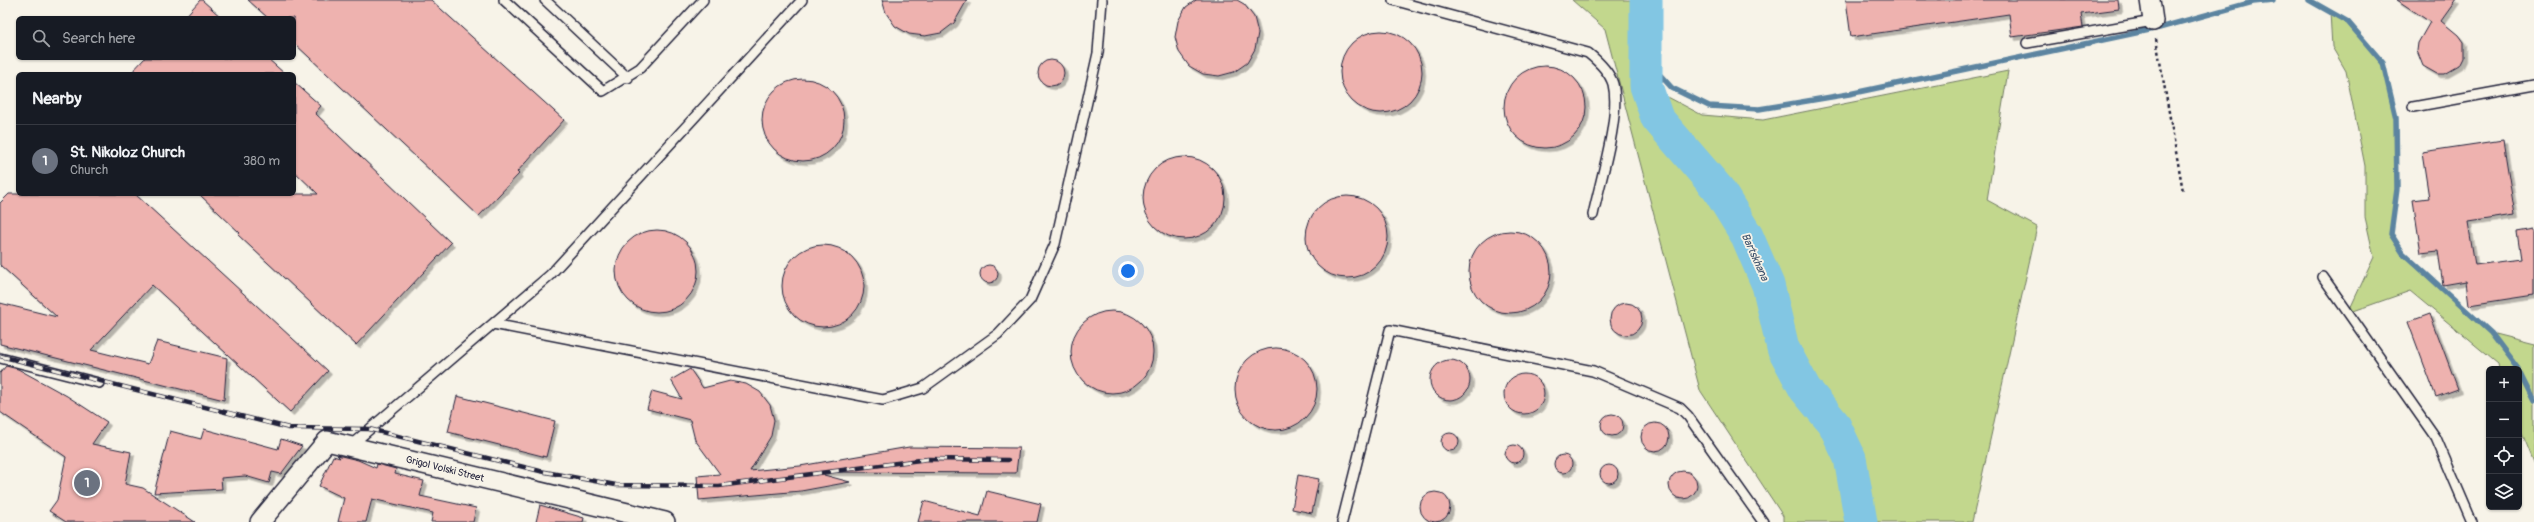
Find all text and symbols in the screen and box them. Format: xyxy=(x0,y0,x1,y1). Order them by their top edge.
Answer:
search box xyxy=(16,16,296,60)
icon: search xyxy=(30,27,52,49)
text: Search here xyxy=(62,29,135,48)
text: Nearby xyxy=(32,88,81,109)
text: St. Nikoloz Church xyxy=(70,143,185,162)
text: 1 xyxy=(42,153,48,169)
text: 380 m xyxy=(243,153,280,169)
text: Church xyxy=(70,162,108,178)
water label: Bartskhana xyxy=(1739,231,1772,284)
your location xyxy=(1118,261,1138,281)
map controls xyxy=(2486,366,2522,510)
button: + xyxy=(2486,366,2522,402)
button: − xyxy=(2486,402,2522,438)
button: locate xyxy=(2486,438,2522,474)
street label: Grigol Volski Street xyxy=(405,453,486,485)
pin: 1 xyxy=(74,468,100,498)
button: layers xyxy=(2486,474,2522,510)

